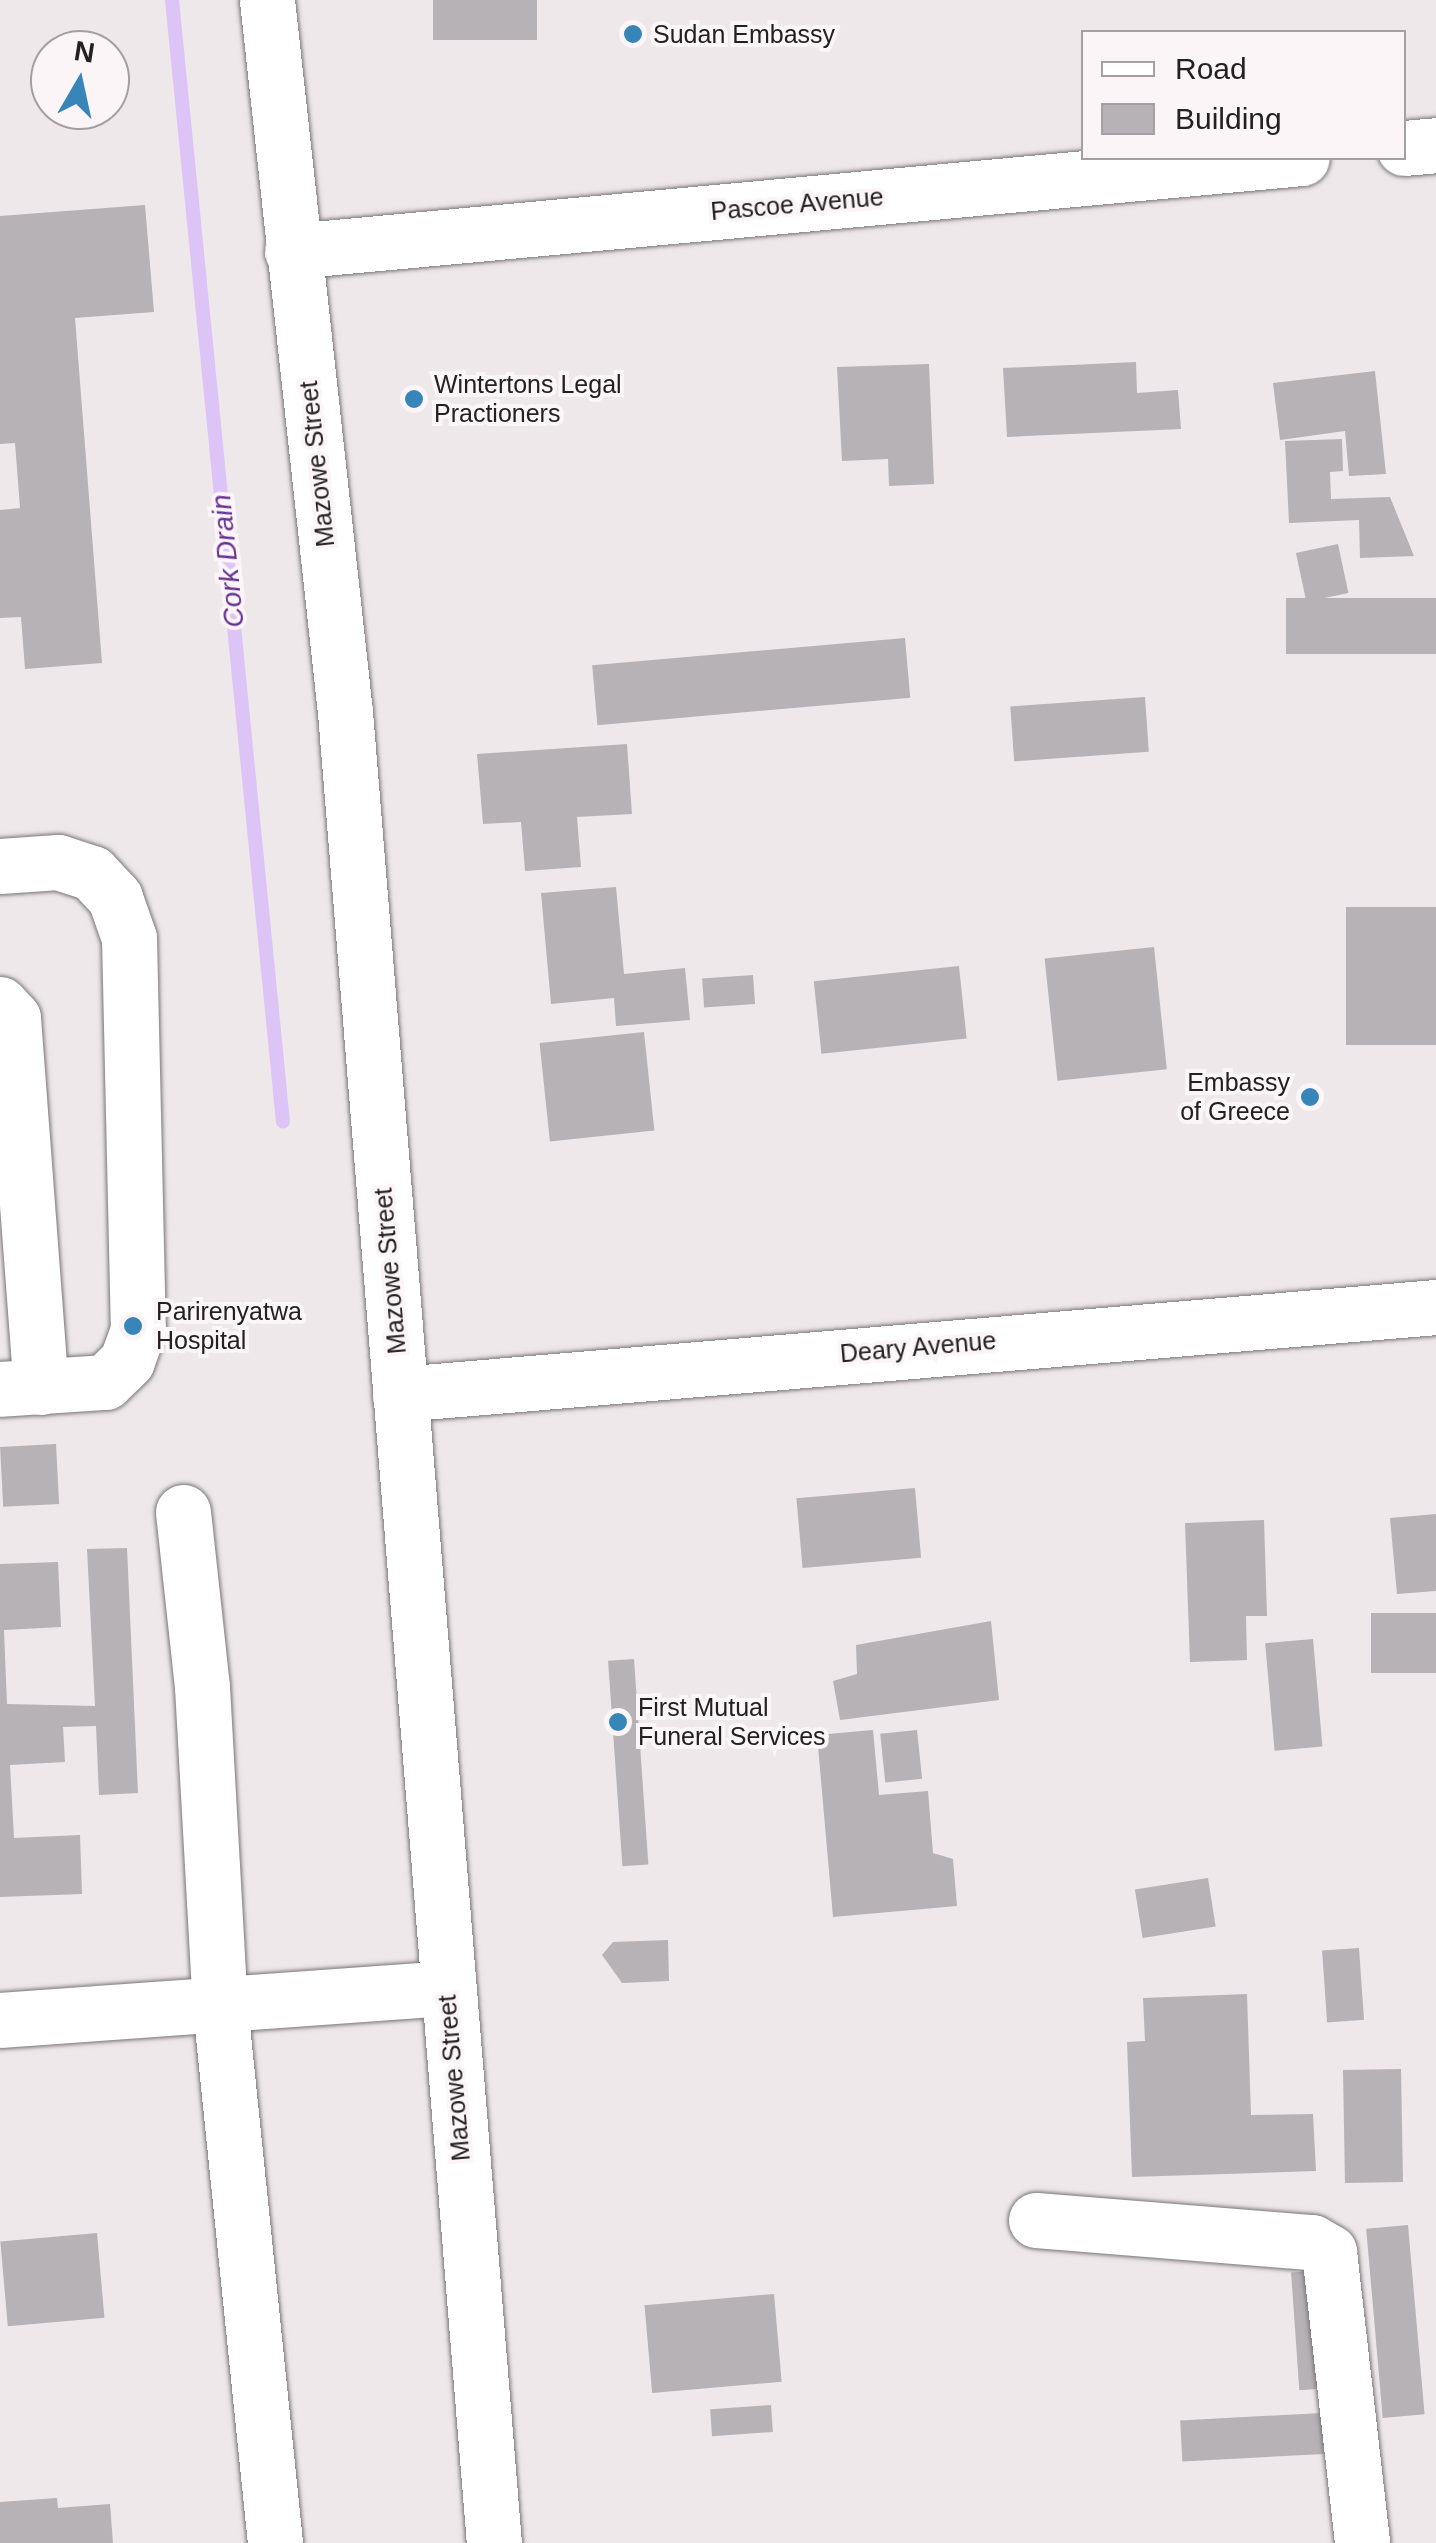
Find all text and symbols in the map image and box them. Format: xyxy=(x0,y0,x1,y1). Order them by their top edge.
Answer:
place label: Sudan Embassy xyxy=(653,19,835,49)
marker: Sudan Embassy xyxy=(622,23,644,45)
north arrow xyxy=(30,30,130,130)
legend xyxy=(1081,30,1406,160)
text: N xyxy=(72,35,97,69)
text: Road xyxy=(1175,52,1247,85)
text: Building xyxy=(1175,102,1282,135)
street label: Pascoe Avenue xyxy=(709,181,885,227)
place label: Wintertons Legal Practioners xyxy=(434,370,622,429)
street label: Mazowe Street xyxy=(293,380,341,548)
marker: Wintertons Legal Practioners xyxy=(403,388,425,410)
water label: Cork Drain xyxy=(204,493,252,629)
place label: Embassy of Greece xyxy=(1180,1068,1290,1127)
marker: Embassy of Greece xyxy=(1299,1086,1321,1108)
street label: Mazowe Street xyxy=(368,1187,412,1355)
place label: Parirenyatwa Hospital xyxy=(156,1297,302,1356)
marker: Parirenyatwa Hospital xyxy=(120,1313,146,1339)
street label: Deary Avenue xyxy=(838,1325,998,1369)
place label: First Mutual Funeral Services xyxy=(638,1693,826,1752)
marker: First Mutual Funeral Services xyxy=(607,1711,629,1733)
street label: Mazowe Street xyxy=(432,1994,476,2162)

